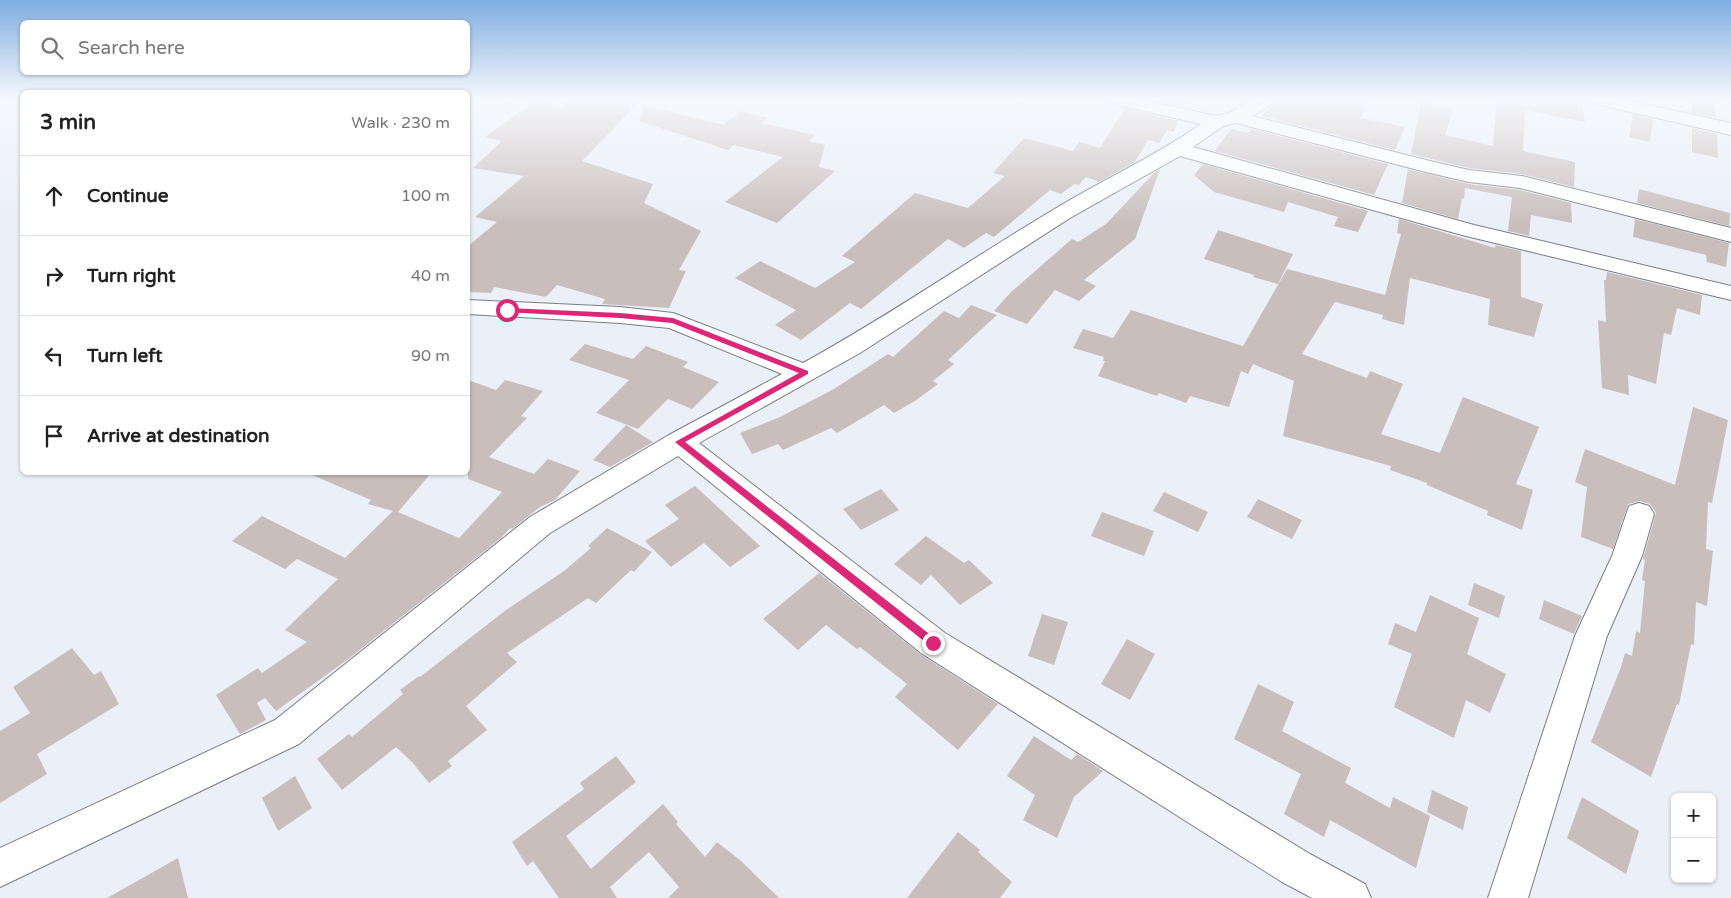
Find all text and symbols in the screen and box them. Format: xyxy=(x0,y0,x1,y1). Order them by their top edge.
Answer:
search box xyxy=(20,20,470,75)
icon: search xyxy=(38,34,66,62)
text: Search here xyxy=(78,37,185,59)
text: 3 min xyxy=(40,110,96,135)
text: Walk · 230 m xyxy=(351,113,450,133)
icon: ahead xyxy=(40,182,68,210)
text: Continue xyxy=(87,185,169,207)
text: 100 m xyxy=(401,186,450,206)
icon: right xyxy=(40,262,68,290)
text: Turn right xyxy=(87,265,175,287)
text: 40 m xyxy=(411,266,450,286)
route start xyxy=(496,299,519,322)
icon: left xyxy=(40,342,68,370)
text: Turn left xyxy=(87,345,163,367)
text: 90 m xyxy=(411,346,450,366)
icon: arrive xyxy=(40,422,68,450)
text: Arrive at destination xyxy=(87,425,270,447)
route end xyxy=(922,632,945,655)
map controls xyxy=(1671,793,1716,883)
button: + xyxy=(1671,793,1716,838)
button: − xyxy=(1671,838,1716,883)

